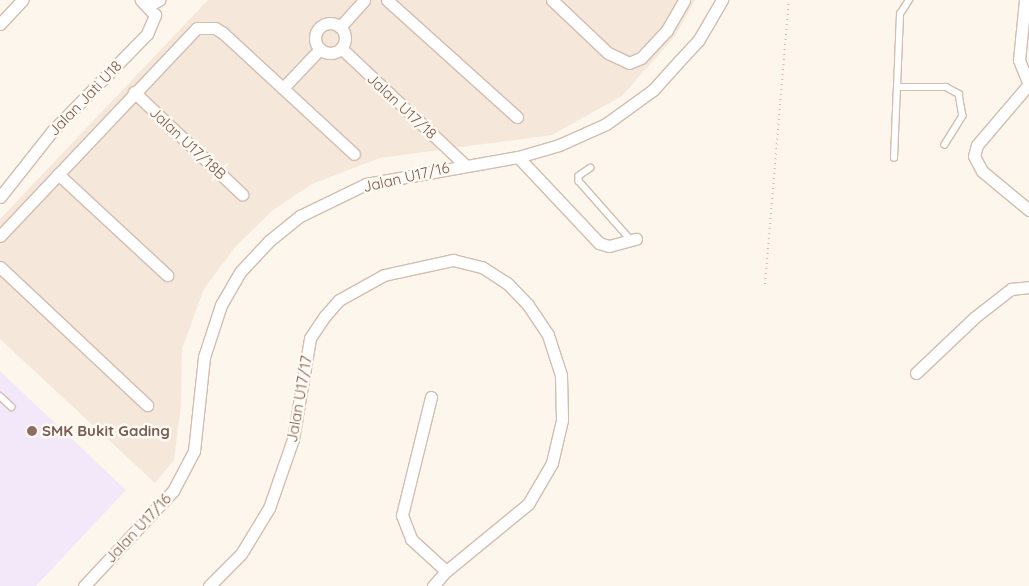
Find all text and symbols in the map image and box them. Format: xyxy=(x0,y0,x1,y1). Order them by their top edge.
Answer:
street label: Jalan Jati U18 xyxy=(45,57,125,139)
street label: Jalan U17/18 xyxy=(364,69,440,143)
street label: Jalan U17/18B xyxy=(146,103,230,183)
street label: Jalan U17/16 xyxy=(361,158,451,196)
street label: Jalan U17/17 xyxy=(282,354,316,444)
place label: SMK Bukit Gading xyxy=(42,422,170,440)
marker: SMK Bukit Gading xyxy=(26,425,38,437)
street label: Jalan U17/16 xyxy=(101,490,175,566)

